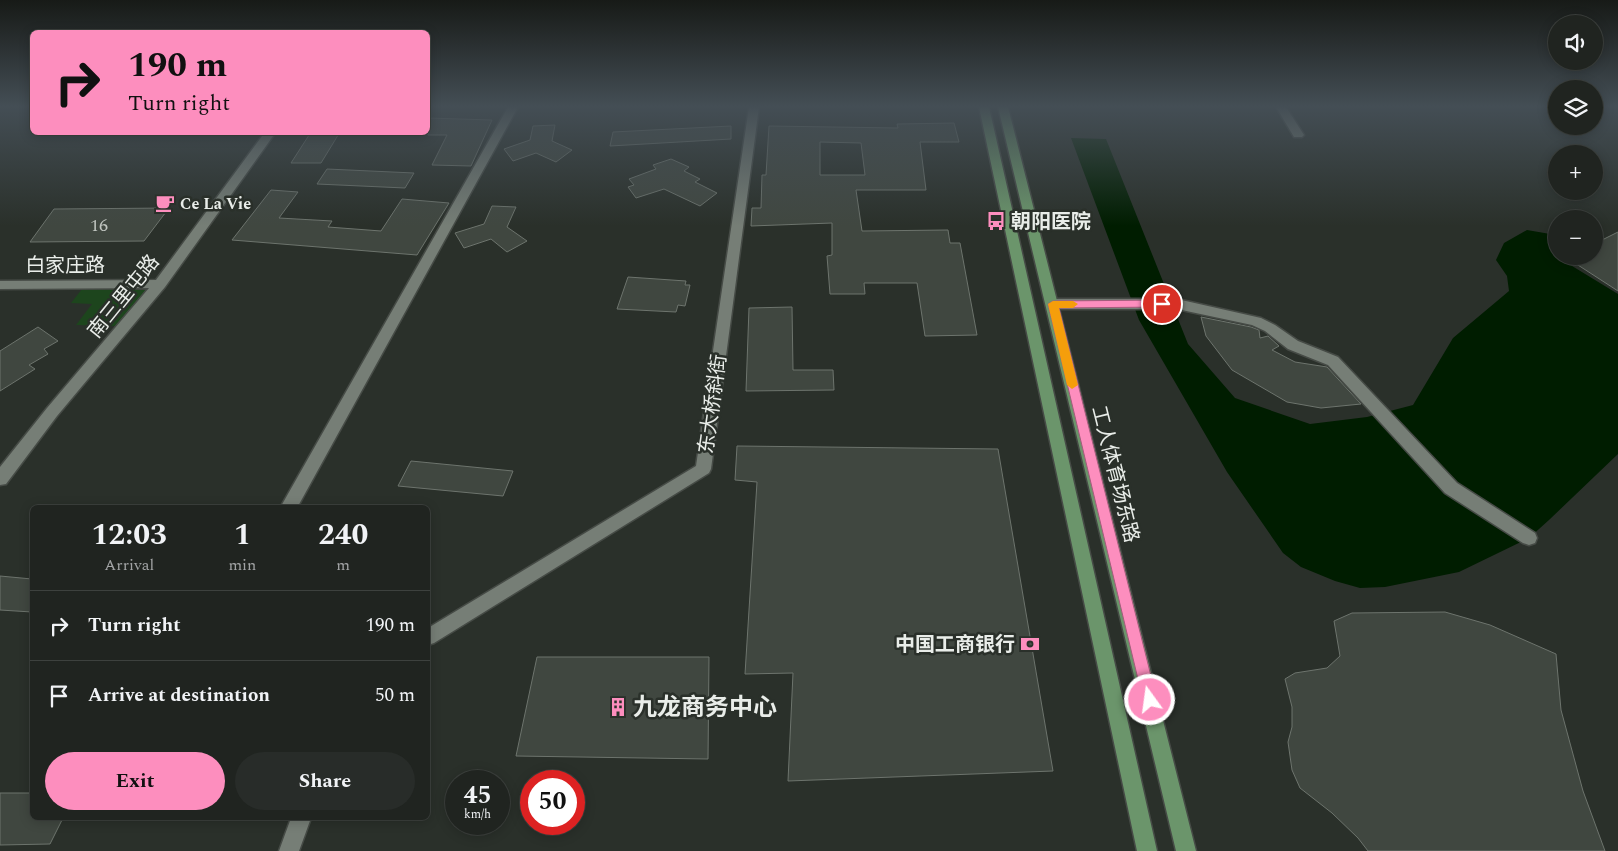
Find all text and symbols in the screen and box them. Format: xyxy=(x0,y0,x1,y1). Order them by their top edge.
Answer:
map controls xyxy=(1548,15,1603,265)
button: sound xyxy=(1548,15,1603,70)
text: 190 m xyxy=(128,39,227,92)
icon: right xyxy=(45,50,110,115)
button: layers xyxy=(1548,80,1603,135)
text: Turn right xyxy=(128,87,230,120)
button: + xyxy=(1548,145,1603,200)
cafe icon: Ce La Vie xyxy=(154,192,176,214)
place label: Ce La Vie xyxy=(180,192,251,216)
place label: 朝阳医院 xyxy=(1011,207,1091,237)
bus stop icon: 朝阳医院 xyxy=(985,210,1007,232)
button: − xyxy=(1548,210,1603,265)
house number: 16 xyxy=(90,212,108,239)
street label: 南三里屯路 xyxy=(81,248,167,345)
street label: 白家庄路 xyxy=(25,251,105,281)
pin xyxy=(1141,283,1183,325)
icon: arrive xyxy=(1148,290,1176,318)
street label: 东大桥斜街 xyxy=(691,353,735,456)
street label: 工人体育场东路 xyxy=(1084,403,1147,546)
text: 12:03 xyxy=(92,512,167,558)
text: 1 xyxy=(234,512,251,558)
text: 240 xyxy=(318,512,368,558)
text: Arrival xyxy=(104,553,154,577)
text: min xyxy=(228,553,256,577)
text: m xyxy=(336,553,350,577)
text: Turn right xyxy=(88,611,181,640)
text: 190 m xyxy=(365,611,415,640)
icon: right xyxy=(45,612,73,640)
place label: 中国工商银行 xyxy=(895,630,1015,660)
bank icon: 中国工商银行 xyxy=(1019,633,1041,655)
position arrow xyxy=(1123,673,1175,725)
text: Arrive at destination xyxy=(88,681,270,710)
text: 50 m xyxy=(375,681,415,710)
icon: arrive xyxy=(45,682,73,710)
place label: 九龙商务中心 xyxy=(633,690,777,726)
building icon: 九龙商务中心 xyxy=(607,696,629,718)
button: Exit xyxy=(45,752,225,810)
button: Share xyxy=(235,752,415,810)
speed limit sign: 50 xyxy=(520,770,585,835)
text: 45 xyxy=(463,777,492,815)
text: km/h xyxy=(464,805,491,824)

